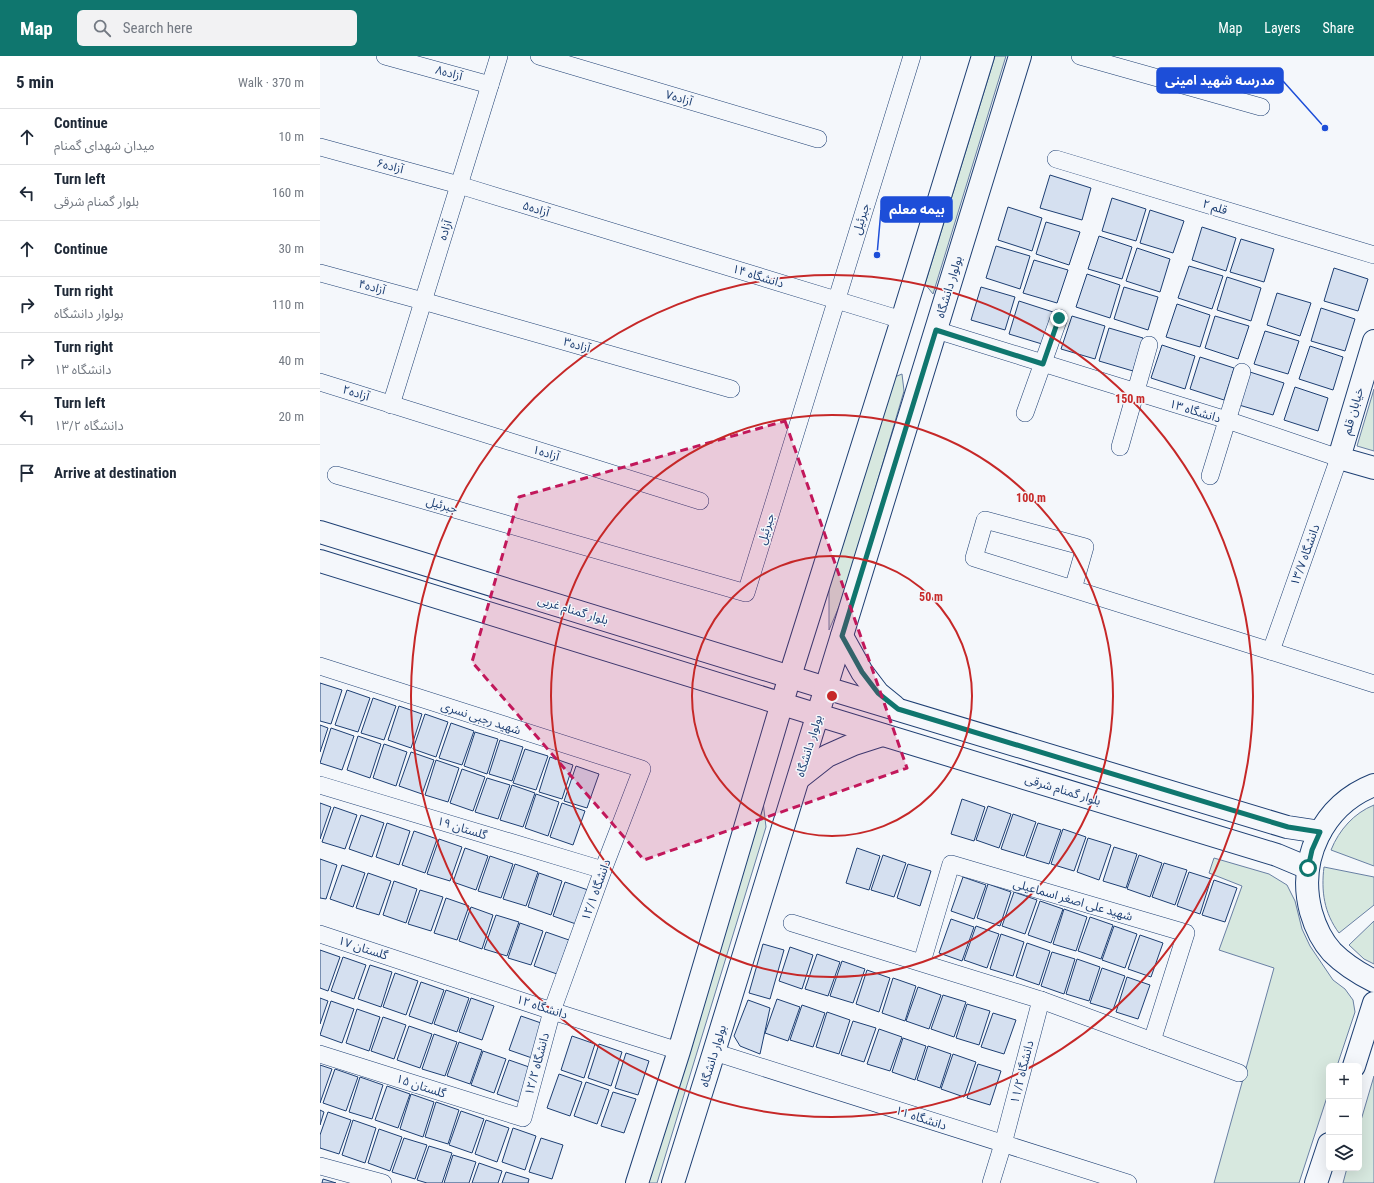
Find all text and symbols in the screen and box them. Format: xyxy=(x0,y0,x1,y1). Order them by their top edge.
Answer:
search box xyxy=(77,10,357,46)
text: Map xyxy=(20,17,53,40)
icon: search xyxy=(91,17,113,39)
text: Search here xyxy=(123,19,193,37)
text: Map xyxy=(1218,20,1242,36)
text: Layers xyxy=(1264,20,1301,36)
text: Share xyxy=(1323,20,1354,36)
street label: آزاده۸ xyxy=(434,63,464,83)
callout: مدرسه شهید امینی xyxy=(1157,68,1283,93)
text: 5 min xyxy=(16,72,54,92)
text: مدرسه شهید امینی xyxy=(1165,73,1275,88)
text: Walk · 370 m xyxy=(238,75,304,90)
street label: آزاده۷ xyxy=(664,87,695,109)
text: Continue xyxy=(54,114,108,132)
icon: ahead xyxy=(16,126,38,148)
text: 10 m xyxy=(278,129,304,144)
text: میدان شهدای گمنام xyxy=(54,138,155,153)
street label: آزاده۶ xyxy=(375,156,405,176)
text: Turn left xyxy=(54,170,105,188)
icon: left xyxy=(16,182,38,204)
text: 160 m xyxy=(272,185,304,200)
text: بلوار گمنام شرقی xyxy=(54,194,139,209)
callout: بیمه معلم xyxy=(881,197,952,222)
street label: قلم ۲ xyxy=(1200,197,1229,219)
street label: آزاده۵ xyxy=(521,198,552,220)
street label: جبرئیل xyxy=(850,202,872,236)
text: بیمه معلم xyxy=(889,202,945,220)
street label: آزاده xyxy=(435,218,455,242)
icon: ahead xyxy=(16,238,38,260)
text: Continue xyxy=(54,240,108,258)
text: 30 m xyxy=(278,241,304,256)
street label: بولوار دانشگاه xyxy=(933,254,965,320)
street label: دانشگاه ۱۴ xyxy=(731,262,786,291)
street label: آزاده۴ xyxy=(357,277,387,297)
text: Turn right xyxy=(54,282,113,300)
icon: right xyxy=(16,294,38,316)
text: 110 m xyxy=(272,297,304,312)
text: بولوار دانشگاه xyxy=(54,306,124,321)
route end xyxy=(1050,309,1068,327)
street label: آزاده۳ xyxy=(562,335,592,356)
text: Turn right xyxy=(54,338,113,356)
icon: right xyxy=(16,350,38,372)
text: 40 m xyxy=(278,353,304,368)
text: دانشگاه ۱۳ xyxy=(54,362,111,377)
street label: آزاده۲ xyxy=(341,382,372,404)
street label: خیابان قلم xyxy=(1340,386,1368,437)
text: 150 m xyxy=(1115,392,1145,406)
text: Turn left xyxy=(54,394,105,412)
street label: دانشگاه ۱۳ xyxy=(1168,397,1223,426)
icon: left xyxy=(16,406,38,428)
text: 20 m xyxy=(278,409,304,424)
text: دانشگاه ۱۳/۲ xyxy=(54,418,124,433)
street label: آزاده۱ xyxy=(531,442,562,464)
icon: arrive xyxy=(16,462,38,484)
text: Arrive at destination xyxy=(54,464,177,482)
text: 100 m xyxy=(1016,491,1046,505)
street label: جبرئیل xyxy=(425,494,459,516)
street label: جبرئیل xyxy=(755,512,777,546)
street label: دانشگاه ۱۳/۷ xyxy=(1287,522,1323,588)
text: 50 m xyxy=(919,590,943,604)
street label: بلوار گمنام غربی xyxy=(535,593,610,629)
centre of rings xyxy=(825,689,839,703)
street label: شهید رجبی نسری xyxy=(439,699,523,738)
street label: بولوار دانشگاه xyxy=(793,713,825,779)
street label: بلوار گمنام شرقی xyxy=(1023,772,1103,810)
street label: گلستان ۱۹ xyxy=(435,814,490,843)
street label: دانشگاه ۱۲/۱ xyxy=(578,857,614,923)
route start xyxy=(1299,859,1317,877)
street label: شهید علی اصغر اسماعیلی xyxy=(1012,876,1134,924)
street label: گلستان ۱۷ xyxy=(336,933,391,963)
street label: دانشگاه ۱۲ xyxy=(515,992,570,1022)
street label: بولوار دانشگاه xyxy=(697,1023,729,1089)
street label: دانشگاه ۱۲/۲ xyxy=(522,1031,552,1097)
street label: دانشگاه ۱۱/۲ xyxy=(1007,1039,1037,1105)
map controls xyxy=(1326,1063,1362,1171)
button: + xyxy=(1326,1063,1362,1099)
street label: گلستان ۱۵ xyxy=(394,1071,449,1101)
button: − xyxy=(1326,1099,1362,1135)
street label: دانشگاه ۱۱ xyxy=(894,1103,949,1133)
button: layers xyxy=(1326,1135,1362,1171)

